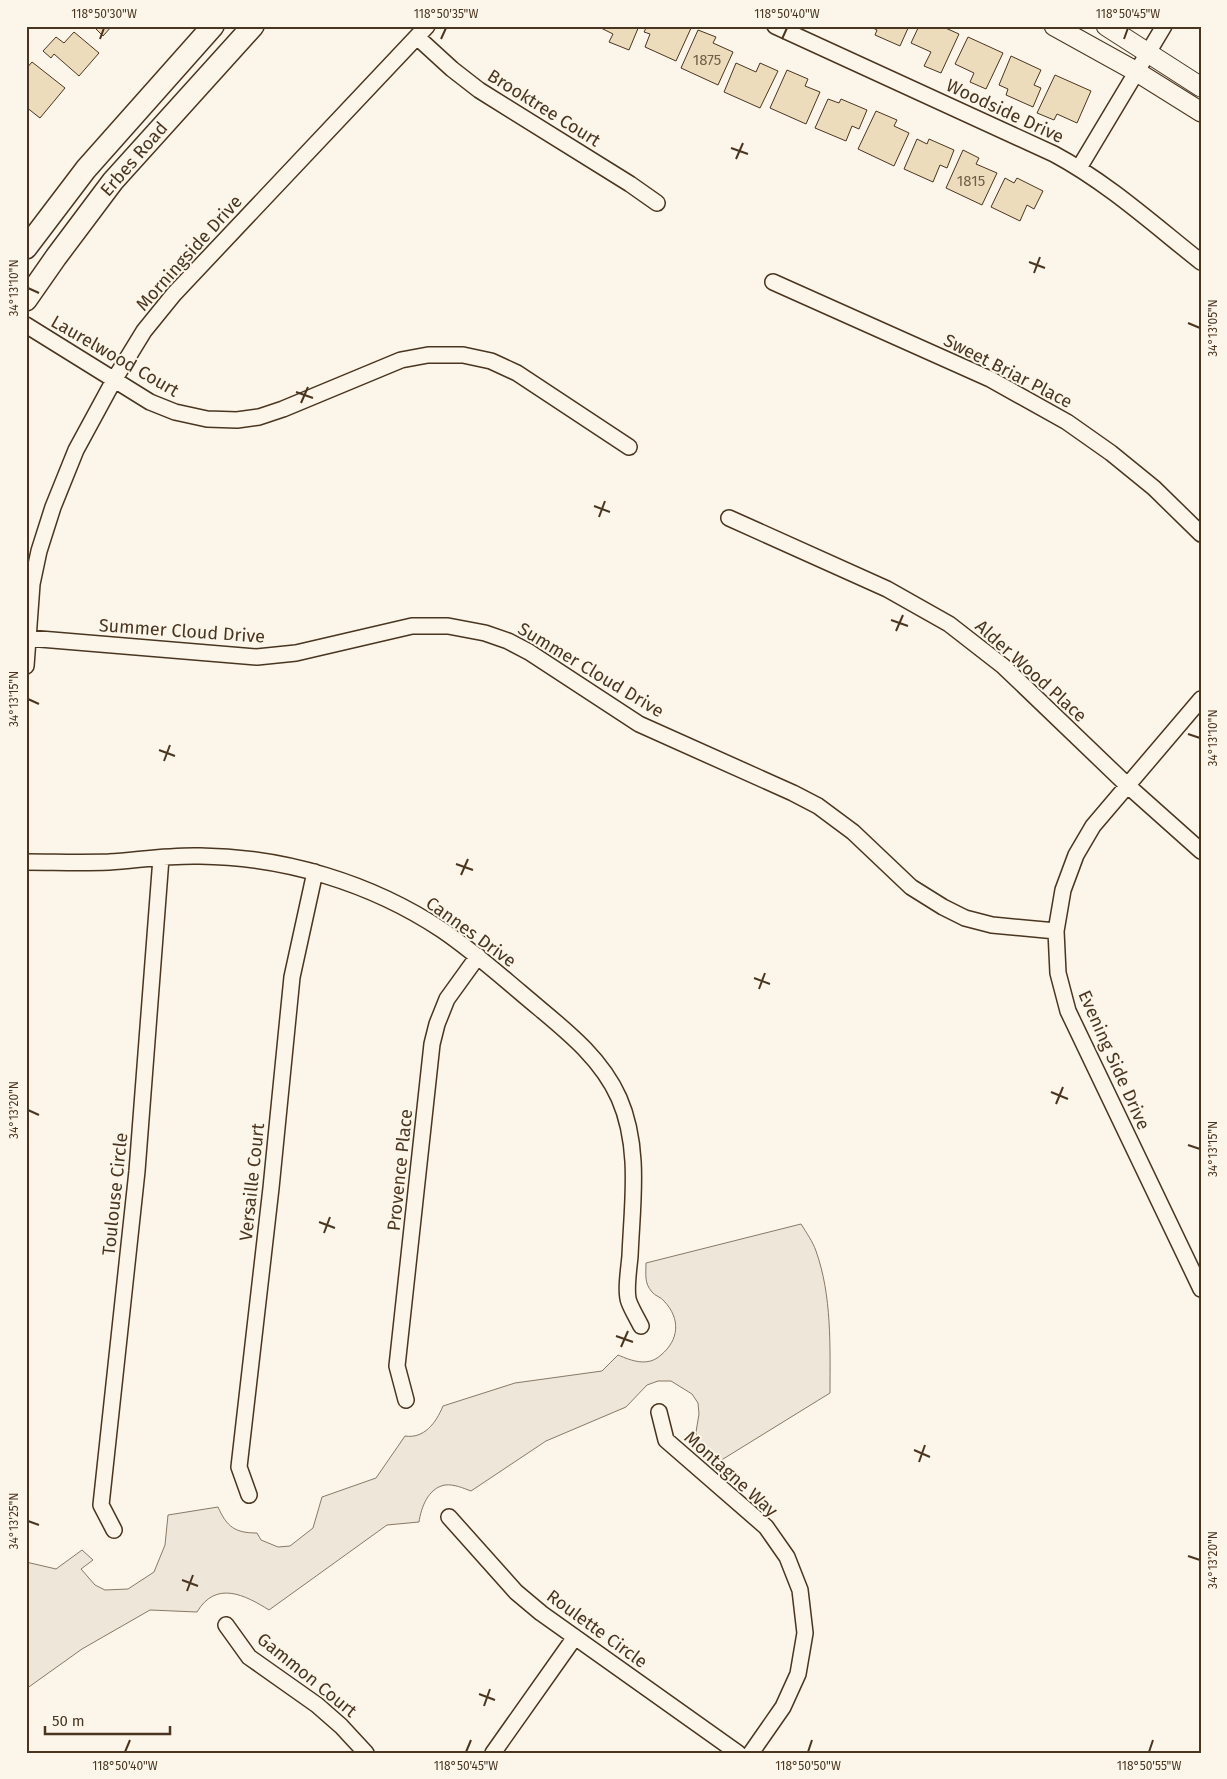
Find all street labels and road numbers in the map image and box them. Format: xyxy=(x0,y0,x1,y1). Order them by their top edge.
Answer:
street label: Brooktree Court xyxy=(483,64,605,152)
street label: Woodside Drive xyxy=(943,74,1067,148)
street label: Erbes Road xyxy=(96,117,172,201)
street label: Morningside Drive xyxy=(131,191,247,315)
street label: Laurelwood Court xyxy=(47,310,183,402)
street label: Sweet Briar Place xyxy=(940,329,1076,413)
street label: Summer Cloud Drive xyxy=(98,614,266,648)
street label: Alder Wood Place xyxy=(971,615,1091,727)
street label: Summer Cloud Drive xyxy=(514,618,668,722)
street label: Cannes Drive xyxy=(422,892,520,972)
street label: Evening Side Drive xyxy=(1073,987,1155,1133)
street label: Provence Place xyxy=(383,1108,417,1232)
street label: Versaille Court xyxy=(235,1122,269,1242)
street label: Toulouse Circle xyxy=(98,1131,132,1257)
street label: Montagne Way xyxy=(680,1426,782,1522)
street label: Roulette Circle xyxy=(542,1585,652,1673)
street label: Gammon Court xyxy=(253,1628,362,1722)

